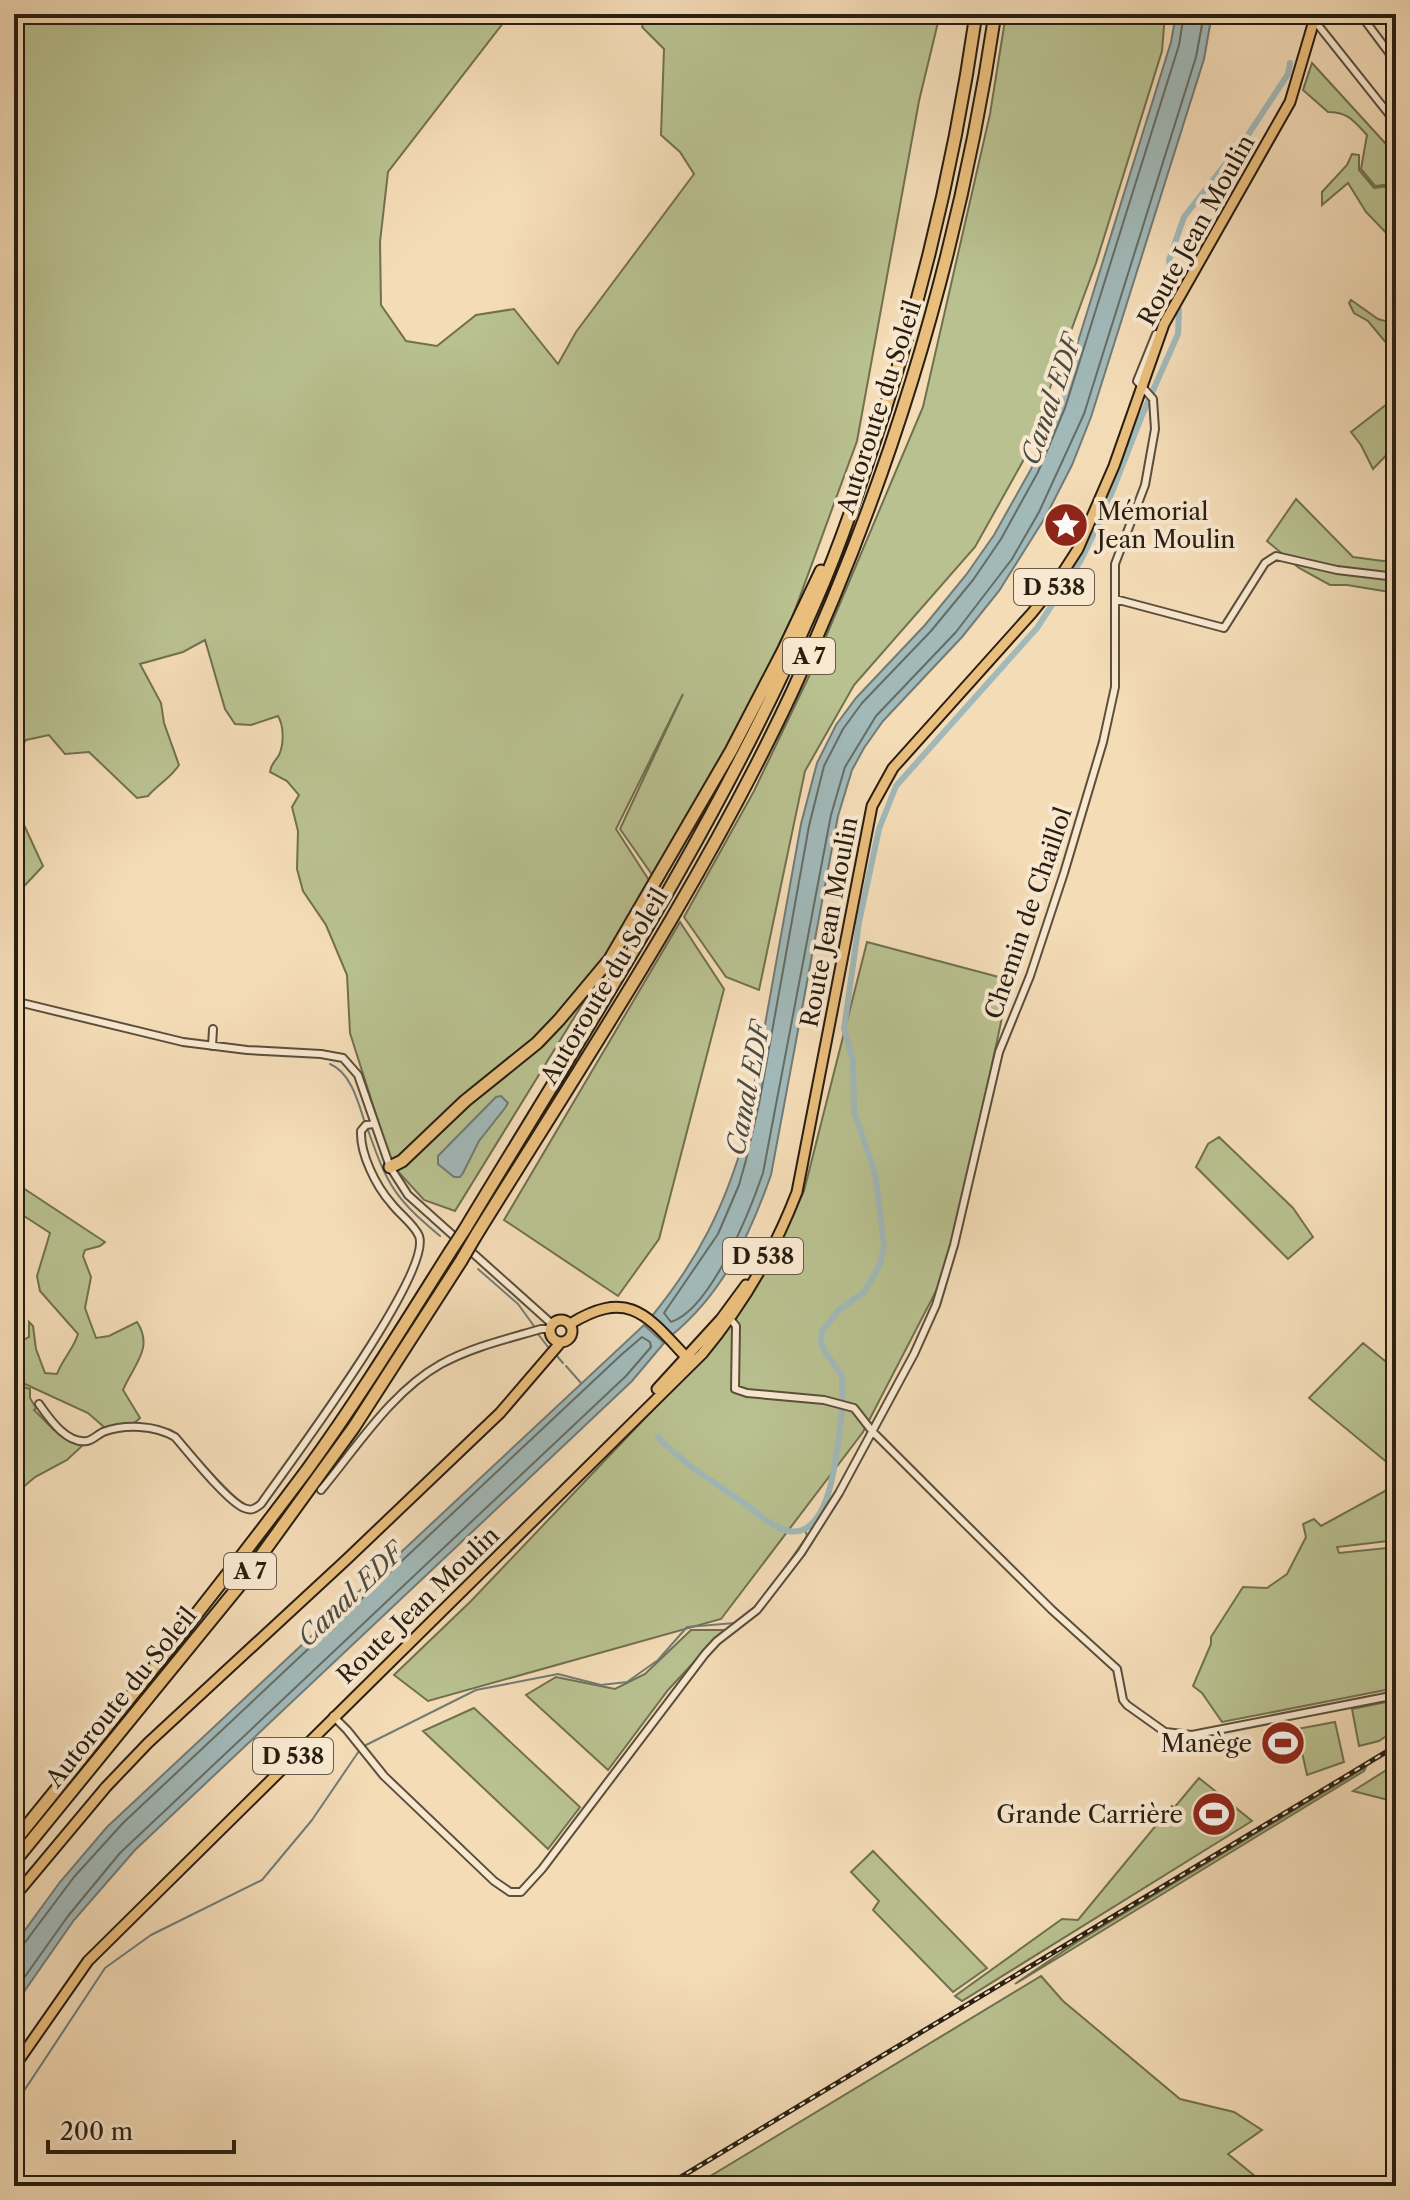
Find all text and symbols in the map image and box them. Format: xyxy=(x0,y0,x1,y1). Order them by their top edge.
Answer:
street label: Route Jean Moulin xyxy=(1132,130,1260,330)
street label: Autoroute du Soleil xyxy=(830,297,927,518)
water label: Canal EDF xyxy=(1014,328,1089,469)
place label: Mémorial Jean Moulin xyxy=(1093,497,1235,554)
place icon: Mémorial Jean Moulin xyxy=(1042,501,1090,549)
road number: D 538 xyxy=(1014,569,1094,605)
road number: A 7 xyxy=(783,638,835,674)
street label: Chemin de Chaillol xyxy=(978,803,1078,1023)
street label: Route Jean Moulin xyxy=(794,814,864,1030)
street label: Autoroute du Soleil xyxy=(534,883,674,1090)
water label: Canal EDF xyxy=(719,1016,777,1158)
road number: D 538 xyxy=(723,1238,803,1274)
street label: Route Jean Moulin xyxy=(331,1520,505,1690)
water label: Canal EDF xyxy=(291,1534,412,1653)
road number: A 7 xyxy=(224,1553,276,1589)
street label: Autoroute du Soleil xyxy=(39,1601,202,1794)
sports icon: Manège xyxy=(1259,1719,1307,1767)
place label: Manège xyxy=(1161,1729,1252,1758)
road number: D 538 xyxy=(253,1738,333,1774)
sports icon: Grande Carrière xyxy=(1190,1790,1238,1838)
place label: Grande Carrière xyxy=(996,1800,1183,1829)
scale bar xyxy=(48,2104,234,2154)
text: 200 m xyxy=(60,2117,133,2146)

